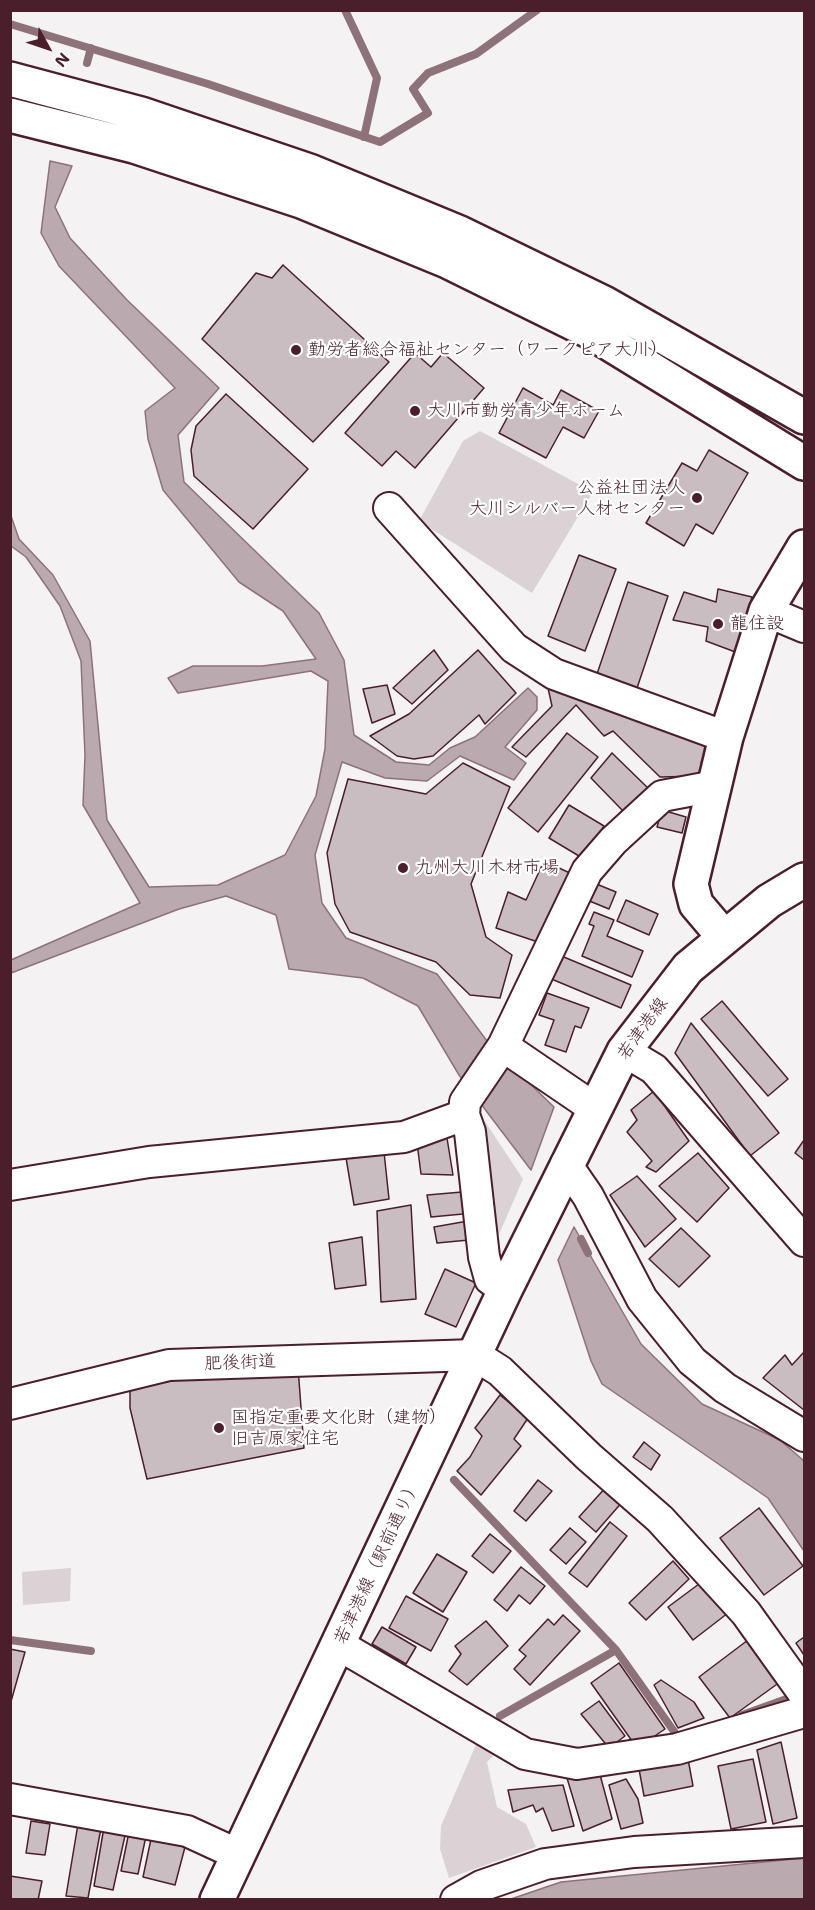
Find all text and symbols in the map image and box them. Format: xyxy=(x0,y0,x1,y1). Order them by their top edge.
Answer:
north arrow xyxy=(18,18,78,78)
text: N xyxy=(50,48,74,72)
place label: 勤労者総合福祉センター（ワークピア大川） xyxy=(308,339,668,361)
marker: 勤労者総合福祉センター（ワークピア大川） xyxy=(289,343,303,357)
place label: 大川市勤労青少年ホーム xyxy=(427,400,625,422)
marker: 大川市勤労青少年ホーム xyxy=(408,404,422,418)
place label: 公益社団法人 大川シルバー人材センター xyxy=(469,477,685,520)
marker: 公益社団法人 大川シルバー人材センター xyxy=(690,491,704,505)
place label: 龍住設 xyxy=(730,613,784,635)
marker: 龍住設 xyxy=(711,617,725,631)
place label: 九州大川木材市場 xyxy=(415,857,559,879)
marker: 九州大川木材市場 xyxy=(396,861,410,875)
street label: 若津港線 xyxy=(613,994,673,1064)
street label: 肥後街道 xyxy=(204,1351,276,1375)
place label: 国指定重要文化財（建物） 旧吉原家住宅 xyxy=(231,1407,447,1450)
marker: 国指定重要文化財（建物） 旧吉原家住宅 xyxy=(212,1421,226,1435)
street label: 若津港線（駅前通り） xyxy=(330,1476,426,1648)

